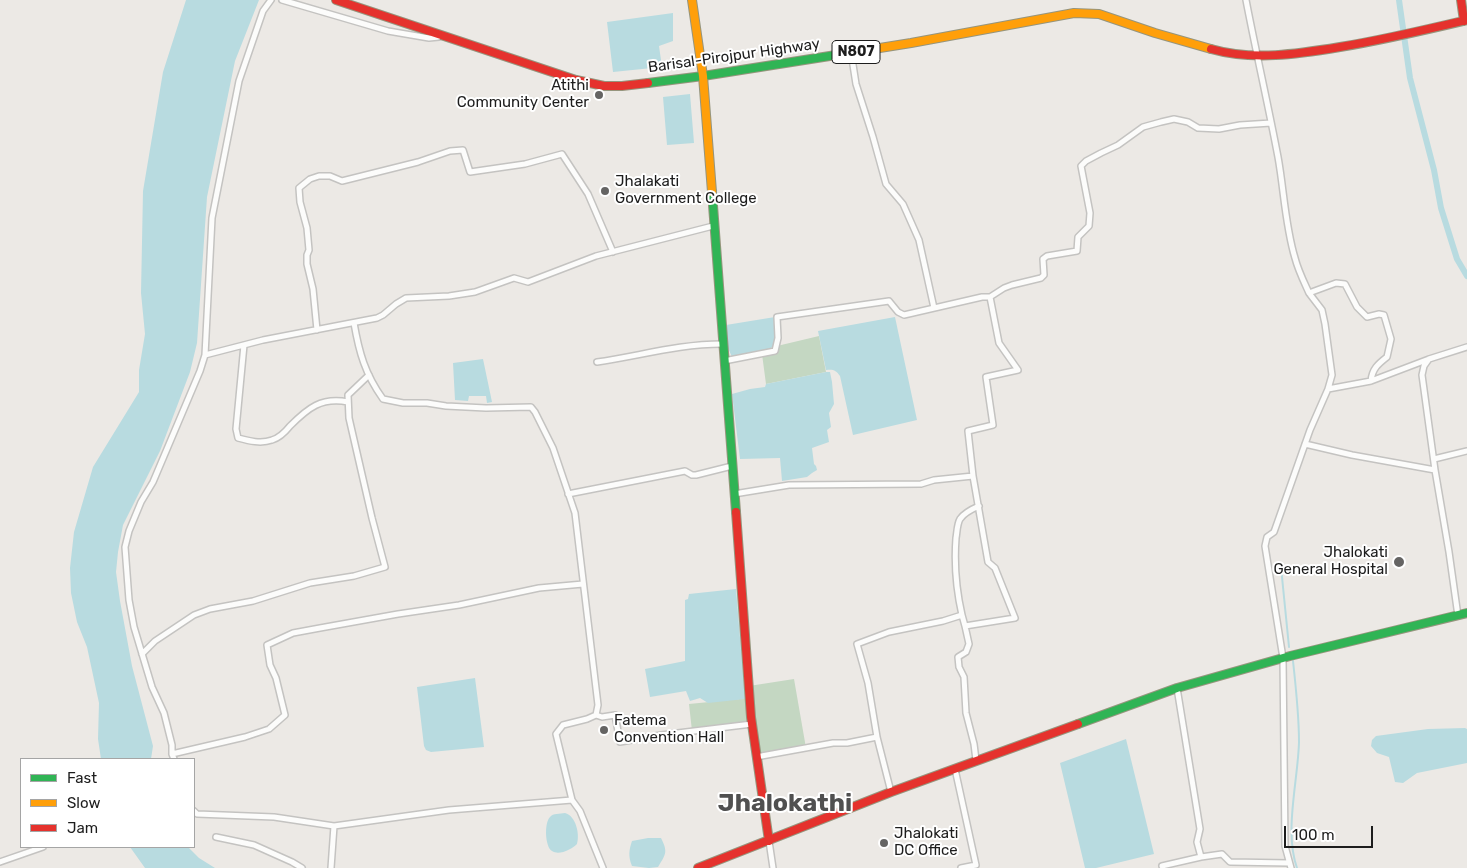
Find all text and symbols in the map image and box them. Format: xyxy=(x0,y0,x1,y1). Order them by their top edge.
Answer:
street label: Barisal-Pirojpur Highway xyxy=(647,35,821,77)
road number: N807 xyxy=(832,41,880,64)
place label: Atithi Community Center xyxy=(457,77,589,112)
marker: Atithi Community Center xyxy=(593,89,605,101)
place label: Jhalakati Government College xyxy=(615,173,757,208)
marker: Jhalakati Government College xyxy=(599,185,611,197)
place label: Jhalokati General Hospital xyxy=(1273,544,1388,579)
marker: Jhalokati General Hospital xyxy=(1392,555,1406,569)
place label: Fatema Convention Hall xyxy=(614,712,724,747)
marker: Fatema Convention Hall xyxy=(598,724,610,736)
legend xyxy=(20,758,195,848)
text: Fast xyxy=(67,769,97,787)
district label: Jhalokathi xyxy=(718,789,852,819)
text: Slow xyxy=(67,794,100,812)
scale bar xyxy=(1287,816,1376,848)
text: Jam xyxy=(67,819,98,837)
place label: Jhalokati DC Office xyxy=(894,825,958,860)
text: 100 m xyxy=(1292,826,1334,844)
marker: Jhalokati DC Office xyxy=(878,837,890,849)

